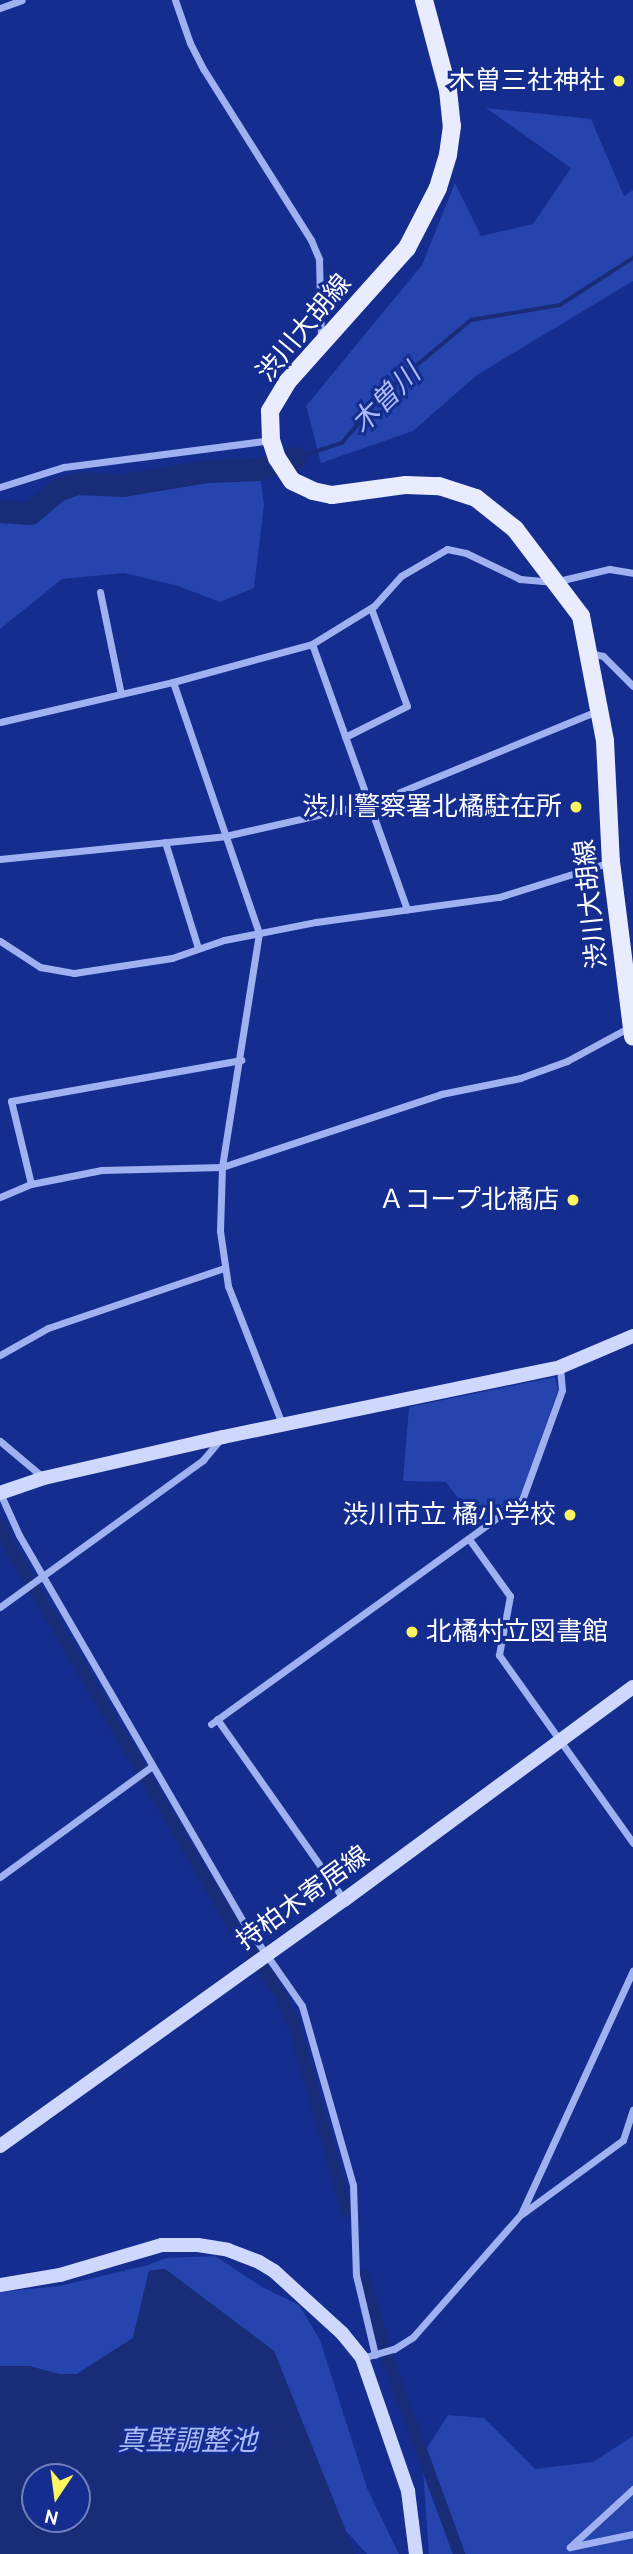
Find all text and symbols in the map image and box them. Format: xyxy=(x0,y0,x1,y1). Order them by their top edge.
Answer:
place label: 木曽三社神社 xyxy=(449,65,605,97)
marker: 木曽三社神社 xyxy=(611,73,627,89)
street label: 渋川大胡線 xyxy=(250,268,358,388)
water label: 木曽川 xyxy=(343,356,427,440)
place label: 渋川警察署北橘駐在所 xyxy=(302,791,562,823)
marker: 渋川警察署北橘駐在所 xyxy=(568,799,584,815)
street label: 渋川大胡線 xyxy=(569,838,613,970)
place label: Ａコープ北橘店 xyxy=(377,1184,559,1216)
marker: Ａコープ北橘店 xyxy=(565,1192,581,1208)
place label: 渋川市立 橘小学校 xyxy=(342,1499,556,1531)
marker: 渋川市立 橘小学校 xyxy=(562,1507,578,1523)
place label: 北橘村立図書館 xyxy=(426,1616,608,1648)
marker: 北橘村立図書館 xyxy=(404,1624,420,1640)
street label: 持柏木寄居線 xyxy=(231,1840,375,1956)
water label: 真壁調整池 xyxy=(117,2423,257,2457)
north arrow xyxy=(21,2463,91,2533)
text: N xyxy=(42,2504,61,2530)

